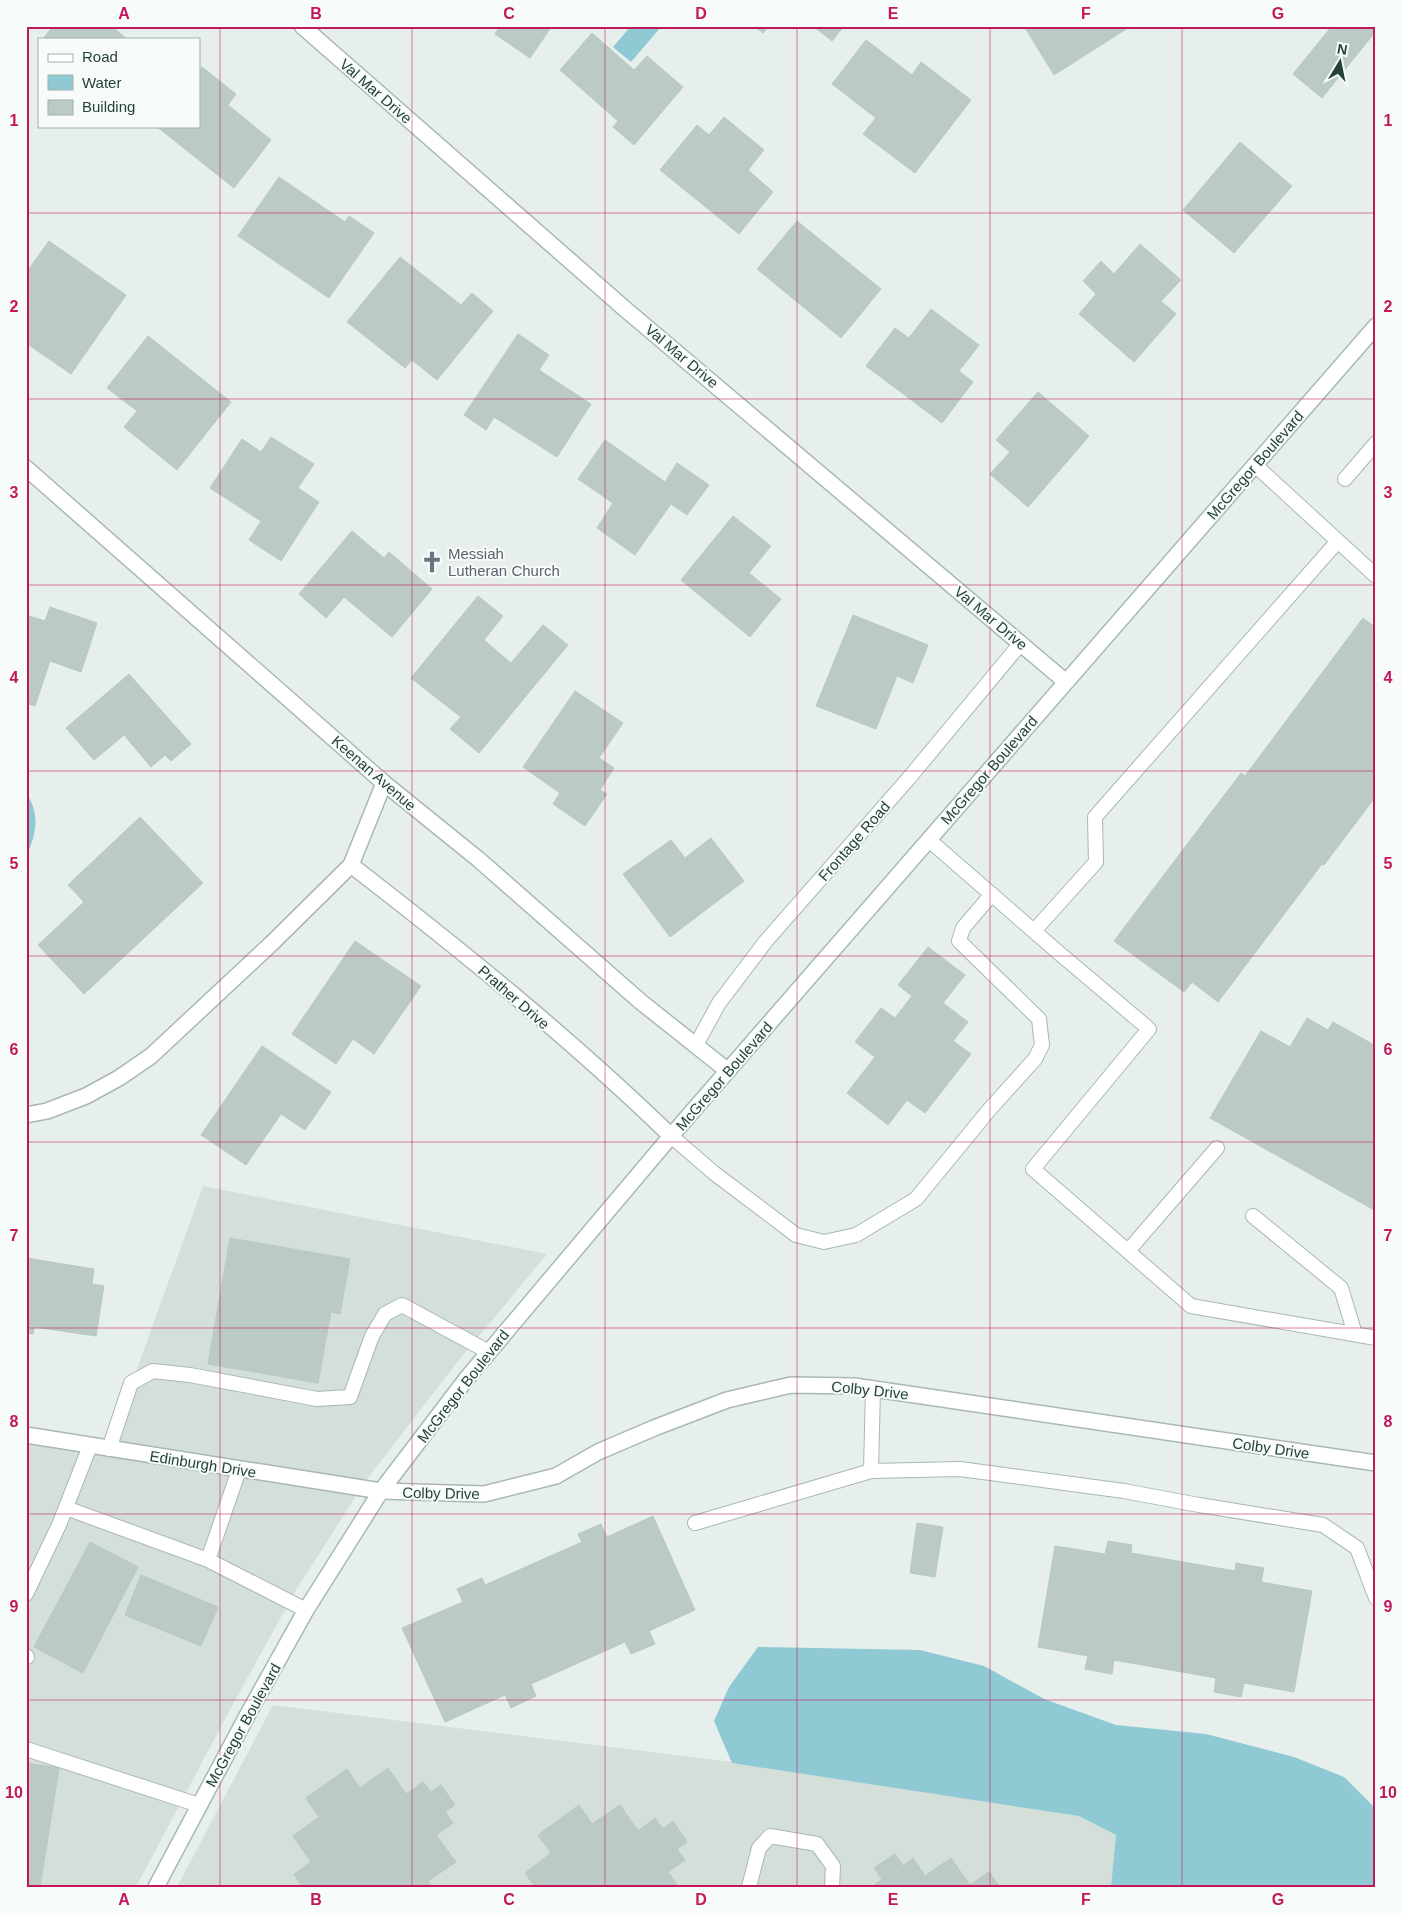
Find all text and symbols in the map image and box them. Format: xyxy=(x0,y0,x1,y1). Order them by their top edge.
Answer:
text: A xyxy=(118,5,130,22)
text: B xyxy=(310,5,322,22)
text: C xyxy=(503,5,515,22)
text: D xyxy=(695,5,707,22)
text: E xyxy=(888,5,899,22)
text: F xyxy=(1081,5,1091,22)
text: G xyxy=(1272,5,1284,22)
legend xyxy=(38,38,200,128)
north arrow xyxy=(1314,38,1364,88)
text: N xyxy=(1336,40,1349,58)
text: Road xyxy=(82,48,118,65)
street label: Val Mar Drive xyxy=(337,55,415,127)
text: Water xyxy=(82,74,121,91)
text: Building xyxy=(82,98,135,115)
text: 1 xyxy=(10,112,19,129)
text: 1 xyxy=(1384,112,1393,129)
text: 2 xyxy=(10,298,19,315)
text: 2 xyxy=(1384,298,1393,315)
street label: Val Mar Drive xyxy=(642,321,722,391)
street label: McGregor Boulevard xyxy=(1203,407,1307,523)
text: 3 xyxy=(10,484,19,501)
text: 3 xyxy=(1384,484,1393,501)
place label: Messiah Lutheran Church xyxy=(448,545,560,579)
church icon: Messiah Lutheran Church xyxy=(419,549,445,575)
street label: Val Mar Drive xyxy=(951,583,1031,653)
text: 4 xyxy=(10,669,19,686)
text: 4 xyxy=(1384,669,1393,686)
street label: McGregor Boulevard xyxy=(937,712,1041,828)
street label: Keenan Avenue xyxy=(329,732,419,814)
street label: Frontage Road xyxy=(815,798,893,884)
text: 5 xyxy=(10,855,19,872)
text: 5 xyxy=(1384,855,1393,872)
street label: Prather Drive xyxy=(475,962,553,1032)
street label: McGregor Boulevard xyxy=(672,1018,776,1134)
text: 6 xyxy=(10,1041,19,1058)
text: 6 xyxy=(1384,1041,1393,1058)
text: 7 xyxy=(10,1227,19,1244)
text: 7 xyxy=(1384,1227,1393,1244)
street label: McGregor Boulevard xyxy=(414,1326,512,1446)
street label: Colby Drive xyxy=(831,1377,909,1403)
text: 8 xyxy=(10,1413,19,1430)
text: 8 xyxy=(1384,1413,1393,1430)
street label: Colby Drive xyxy=(1231,1434,1311,1462)
street label: Edinburgh Drive xyxy=(149,1447,257,1481)
street label: Colby Drive xyxy=(402,1484,480,1502)
text: 9 xyxy=(10,1598,19,1615)
text: 9 xyxy=(1384,1598,1393,1615)
street label: McGregor Boulevard xyxy=(202,1660,284,1790)
text: 10 xyxy=(5,1784,23,1801)
text: 10 xyxy=(1379,1784,1397,1801)
text: A xyxy=(118,1891,130,1908)
text: B xyxy=(310,1891,322,1908)
text: C xyxy=(503,1891,515,1908)
text: D xyxy=(695,1891,707,1908)
text: E xyxy=(888,1891,899,1908)
text: F xyxy=(1081,1891,1091,1908)
text: G xyxy=(1272,1891,1284,1908)

